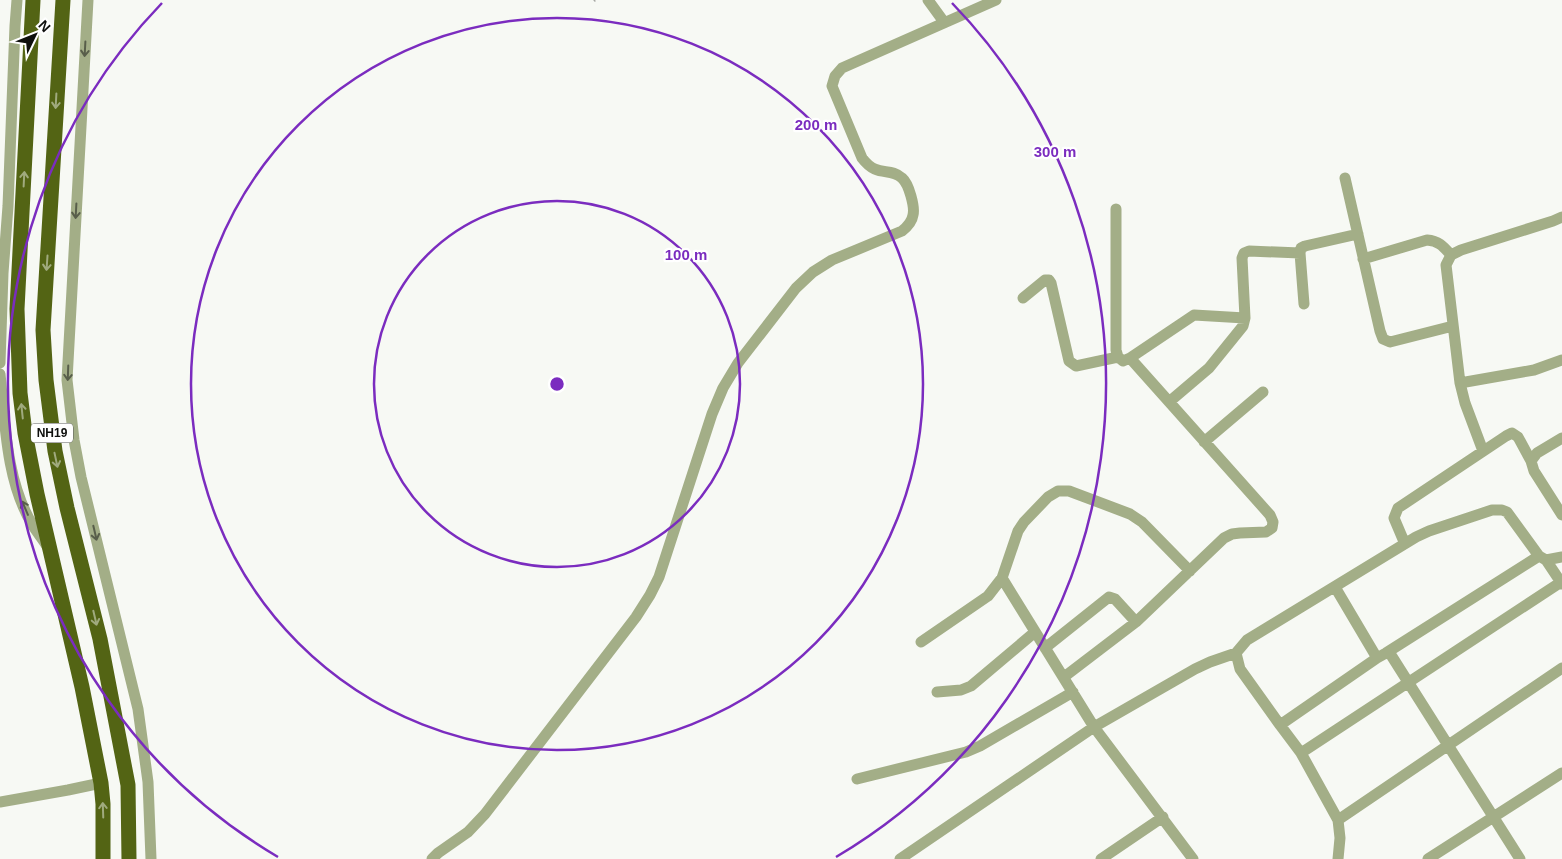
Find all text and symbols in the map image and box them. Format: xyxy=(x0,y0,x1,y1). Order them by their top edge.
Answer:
north arrow xyxy=(10,10,60,60)
text: N xyxy=(35,17,54,35)
one-way arrow xyxy=(81,40,90,56)
one-way arrow xyxy=(52,93,61,109)
text: 200 m xyxy=(795,116,837,133)
text: 300 m xyxy=(1034,143,1076,160)
one-way arrow xyxy=(20,171,29,187)
one-way arrow xyxy=(71,203,80,219)
text: 100 m xyxy=(665,246,707,263)
one-way arrow xyxy=(42,255,51,271)
one-way arrow xyxy=(63,365,72,381)
centre of rings xyxy=(548,375,566,393)
one-way arrow xyxy=(17,404,27,420)
road number: NH19 xyxy=(31,423,73,442)
one-way arrow xyxy=(52,451,62,467)
one-way arrow xyxy=(19,501,29,516)
one-way arrow xyxy=(91,524,101,540)
one-way arrow xyxy=(91,609,100,625)
one-way arrow xyxy=(98,803,108,819)

